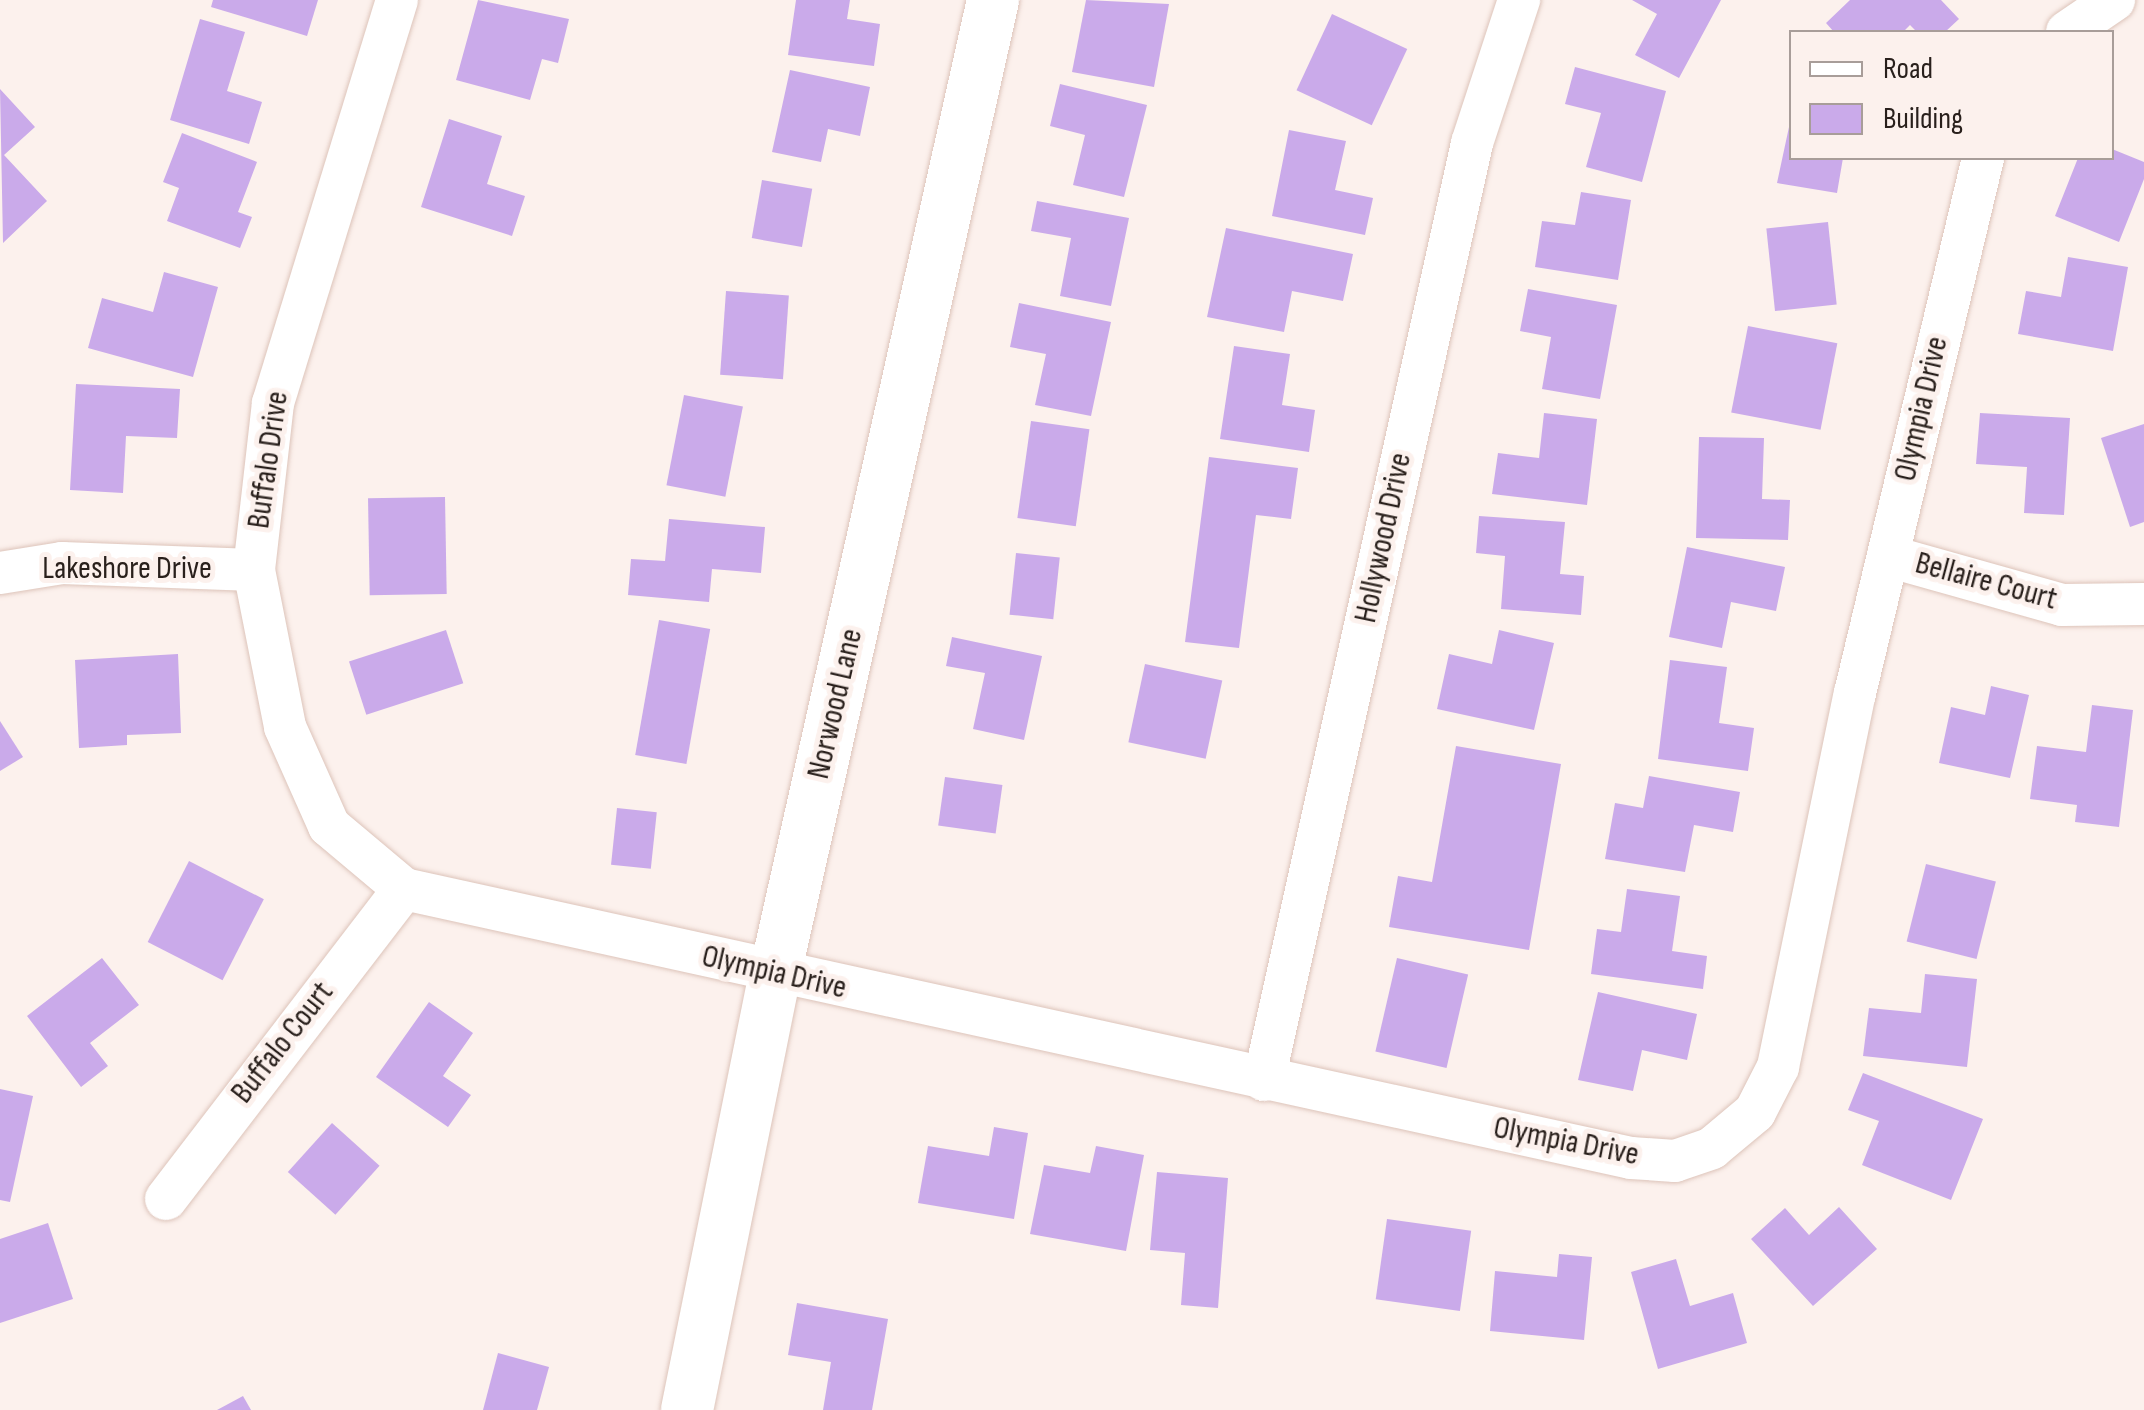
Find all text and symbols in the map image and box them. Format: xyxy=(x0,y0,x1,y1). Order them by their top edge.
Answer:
legend xyxy=(1789,30,2114,160)
text: Road xyxy=(1883,51,1933,87)
text: Building xyxy=(1883,101,1963,137)
street label: Olympia Drive xyxy=(1887,333,1957,485)
street label: Buffalo Drive xyxy=(240,389,298,531)
street label: Hollywood Drive xyxy=(1347,450,1421,626)
street label: Bellaire Court xyxy=(1911,545,2061,619)
street label: Lakeshore Drive xyxy=(42,550,212,588)
street label: Norwood Lane xyxy=(800,625,872,783)
street label: Olympia Drive xyxy=(698,938,850,1008)
street label: Buffalo Court xyxy=(224,975,342,1111)
street label: Olympia Drive xyxy=(1490,1109,1642,1175)

